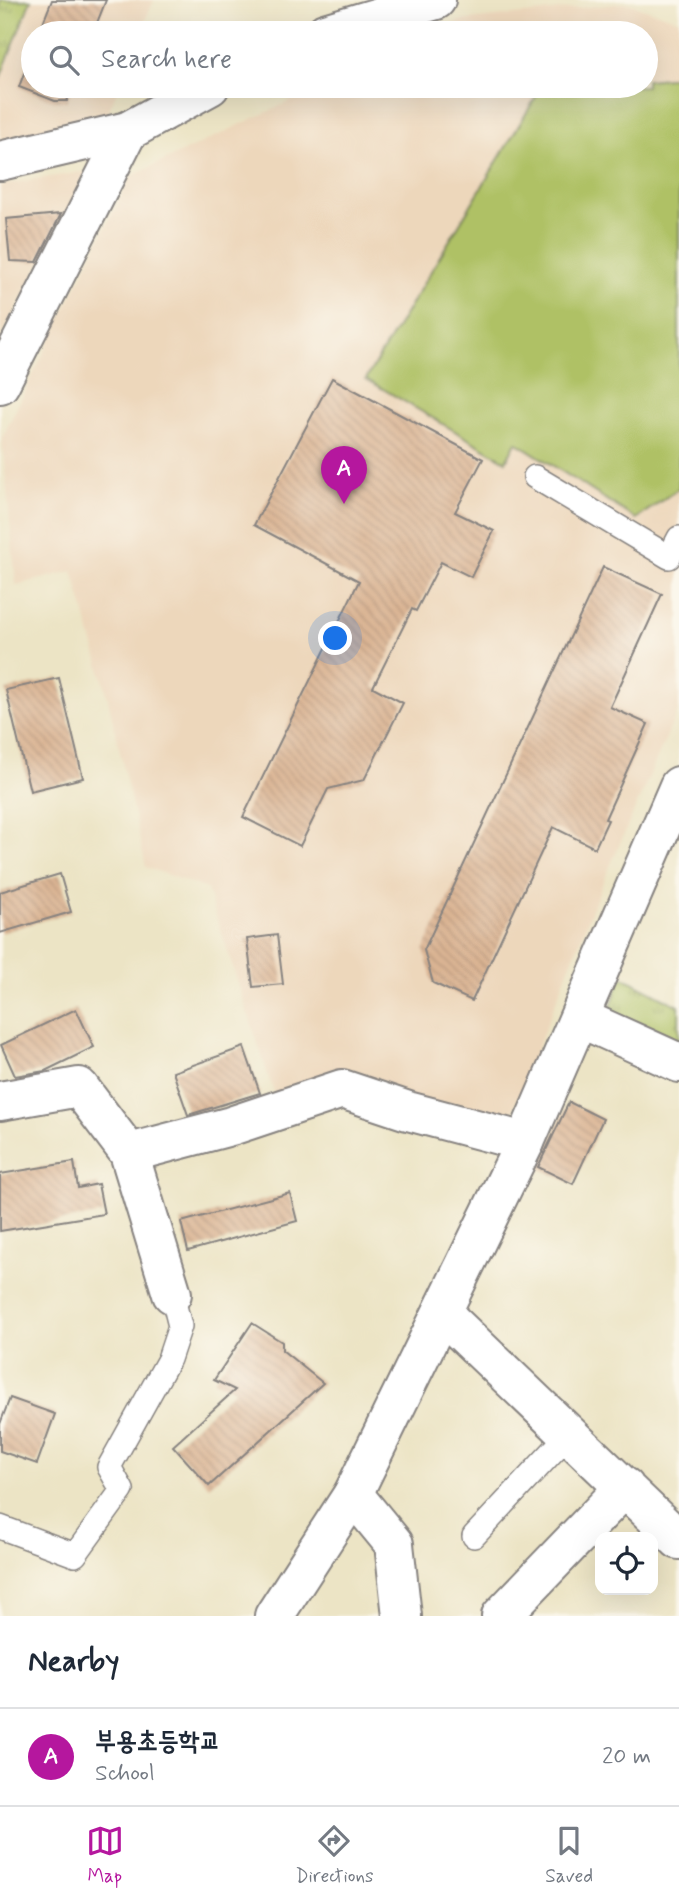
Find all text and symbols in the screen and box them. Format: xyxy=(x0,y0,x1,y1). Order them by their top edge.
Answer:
search box xyxy=(21,21,658,98)
icon: search xyxy=(45,41,83,79)
text: Search here xyxy=(101,43,232,77)
pin: A xyxy=(321,446,367,504)
your location xyxy=(318,621,352,655)
map controls xyxy=(595,1532,658,1595)
button: locate xyxy=(595,1532,658,1595)
text: Nearby xyxy=(28,1642,119,1681)
text: 부용초등학교 xyxy=(95,1725,221,1759)
text: A xyxy=(43,1742,59,1772)
text: 20 m xyxy=(602,1742,651,1772)
text: School xyxy=(95,1759,155,1789)
tab: Map xyxy=(86,1822,124,1889)
tab: Directions xyxy=(295,1822,374,1889)
tab: Saved xyxy=(545,1822,593,1889)

